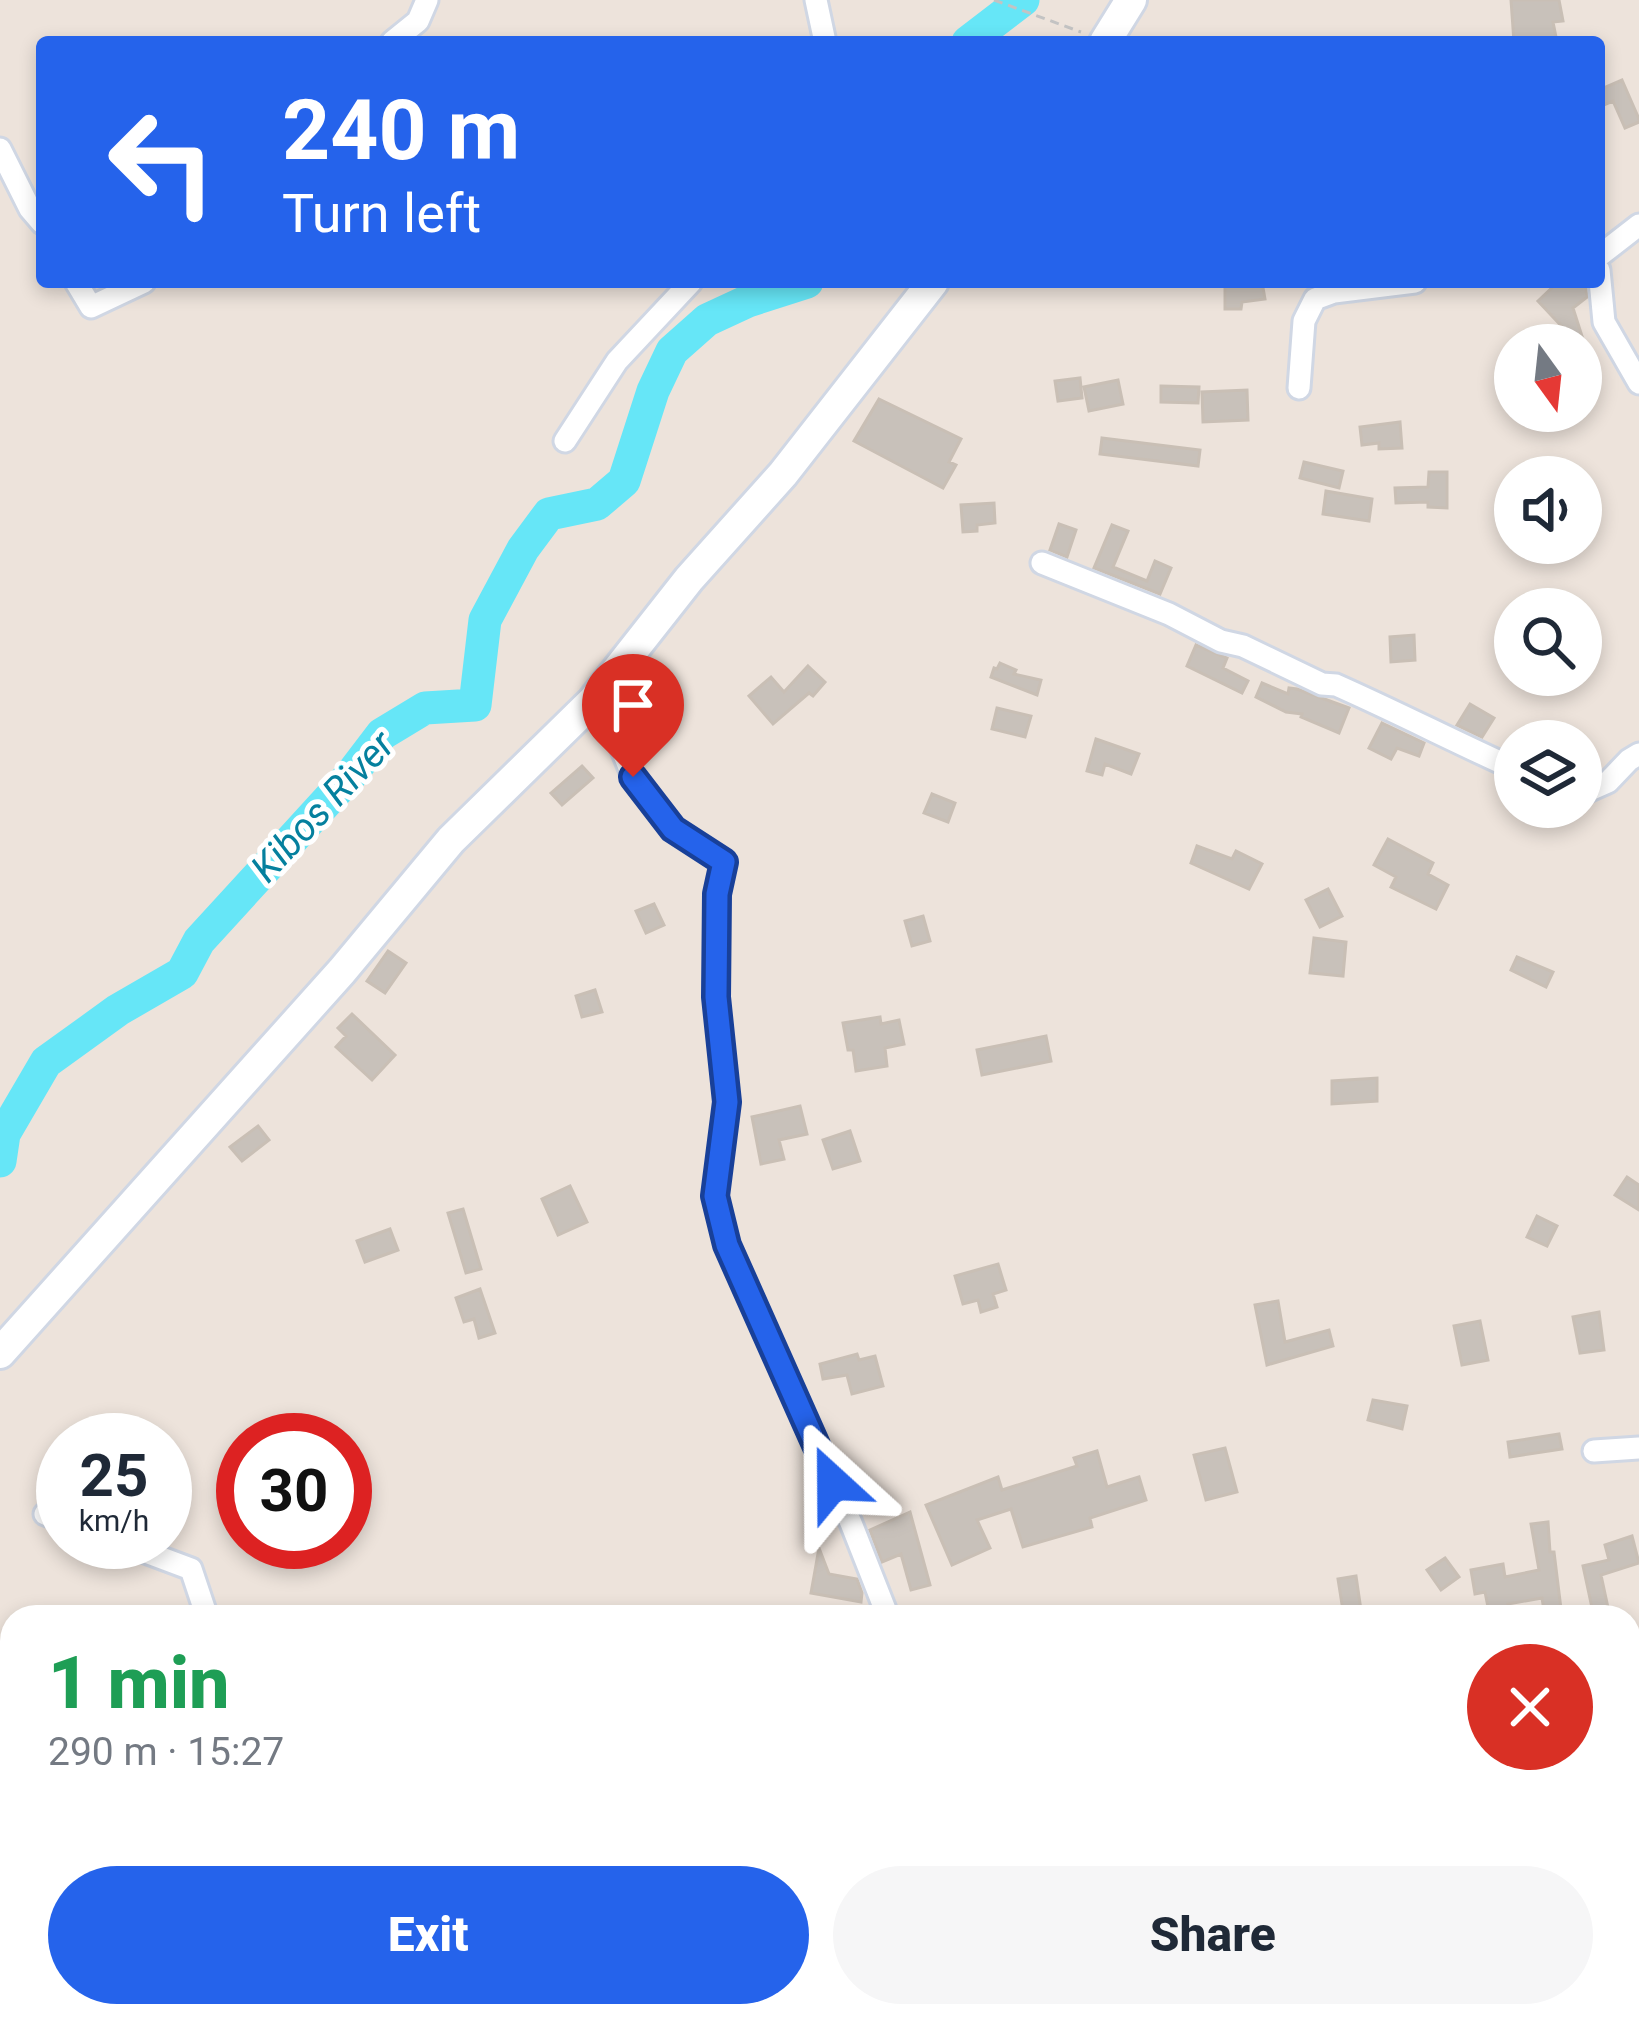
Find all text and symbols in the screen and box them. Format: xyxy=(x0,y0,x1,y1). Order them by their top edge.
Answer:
text: 240 m xyxy=(282,81,520,180)
icon: left xyxy=(84,84,240,240)
text: Turn left xyxy=(282,182,481,245)
north arrow xyxy=(1494,324,1602,432)
map controls xyxy=(1494,324,1602,828)
button: sound xyxy=(1494,456,1602,564)
button: search xyxy=(1494,588,1602,696)
pin xyxy=(582,654,684,777)
icon: arrive xyxy=(600,672,666,738)
button: layers xyxy=(1494,720,1602,828)
water label: Kibos River xyxy=(242,721,405,891)
speed limit sign: 30 xyxy=(216,1413,372,1569)
position arrow xyxy=(770,1420,896,1546)
text: 25 xyxy=(80,1440,148,1511)
text: km/h xyxy=(79,1503,149,1538)
text: 1 min xyxy=(48,1641,230,1726)
button: close xyxy=(1467,1644,1593,1770)
text: 290 m · 15:27 xyxy=(48,1729,284,1775)
button: Exit xyxy=(48,1866,809,2004)
button: Share xyxy=(833,1866,1593,2004)

